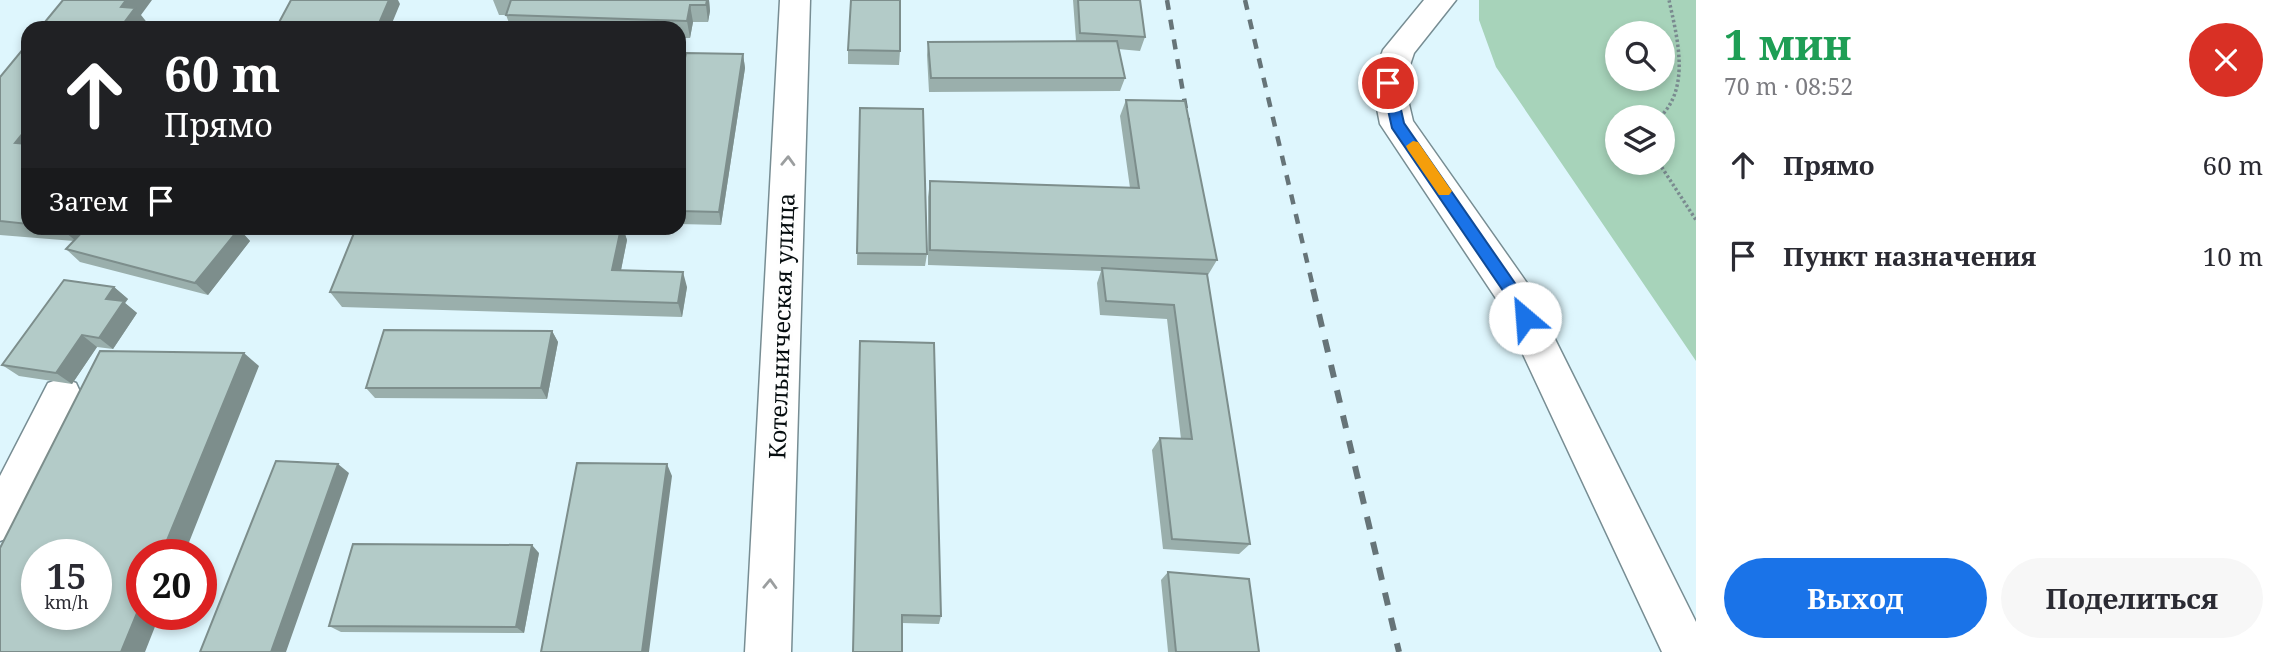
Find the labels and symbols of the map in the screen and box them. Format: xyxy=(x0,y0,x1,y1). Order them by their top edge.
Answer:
pin xyxy=(1358,53,1418,113)
one-way arrow xyxy=(780,155,795,166)
street label: Котельническая улица xyxy=(760,192,802,460)
position arrow xyxy=(1488,281,1562,355)
speed limit sign: 20 xyxy=(126,539,217,630)
one-way arrow xyxy=(763,578,778,589)

